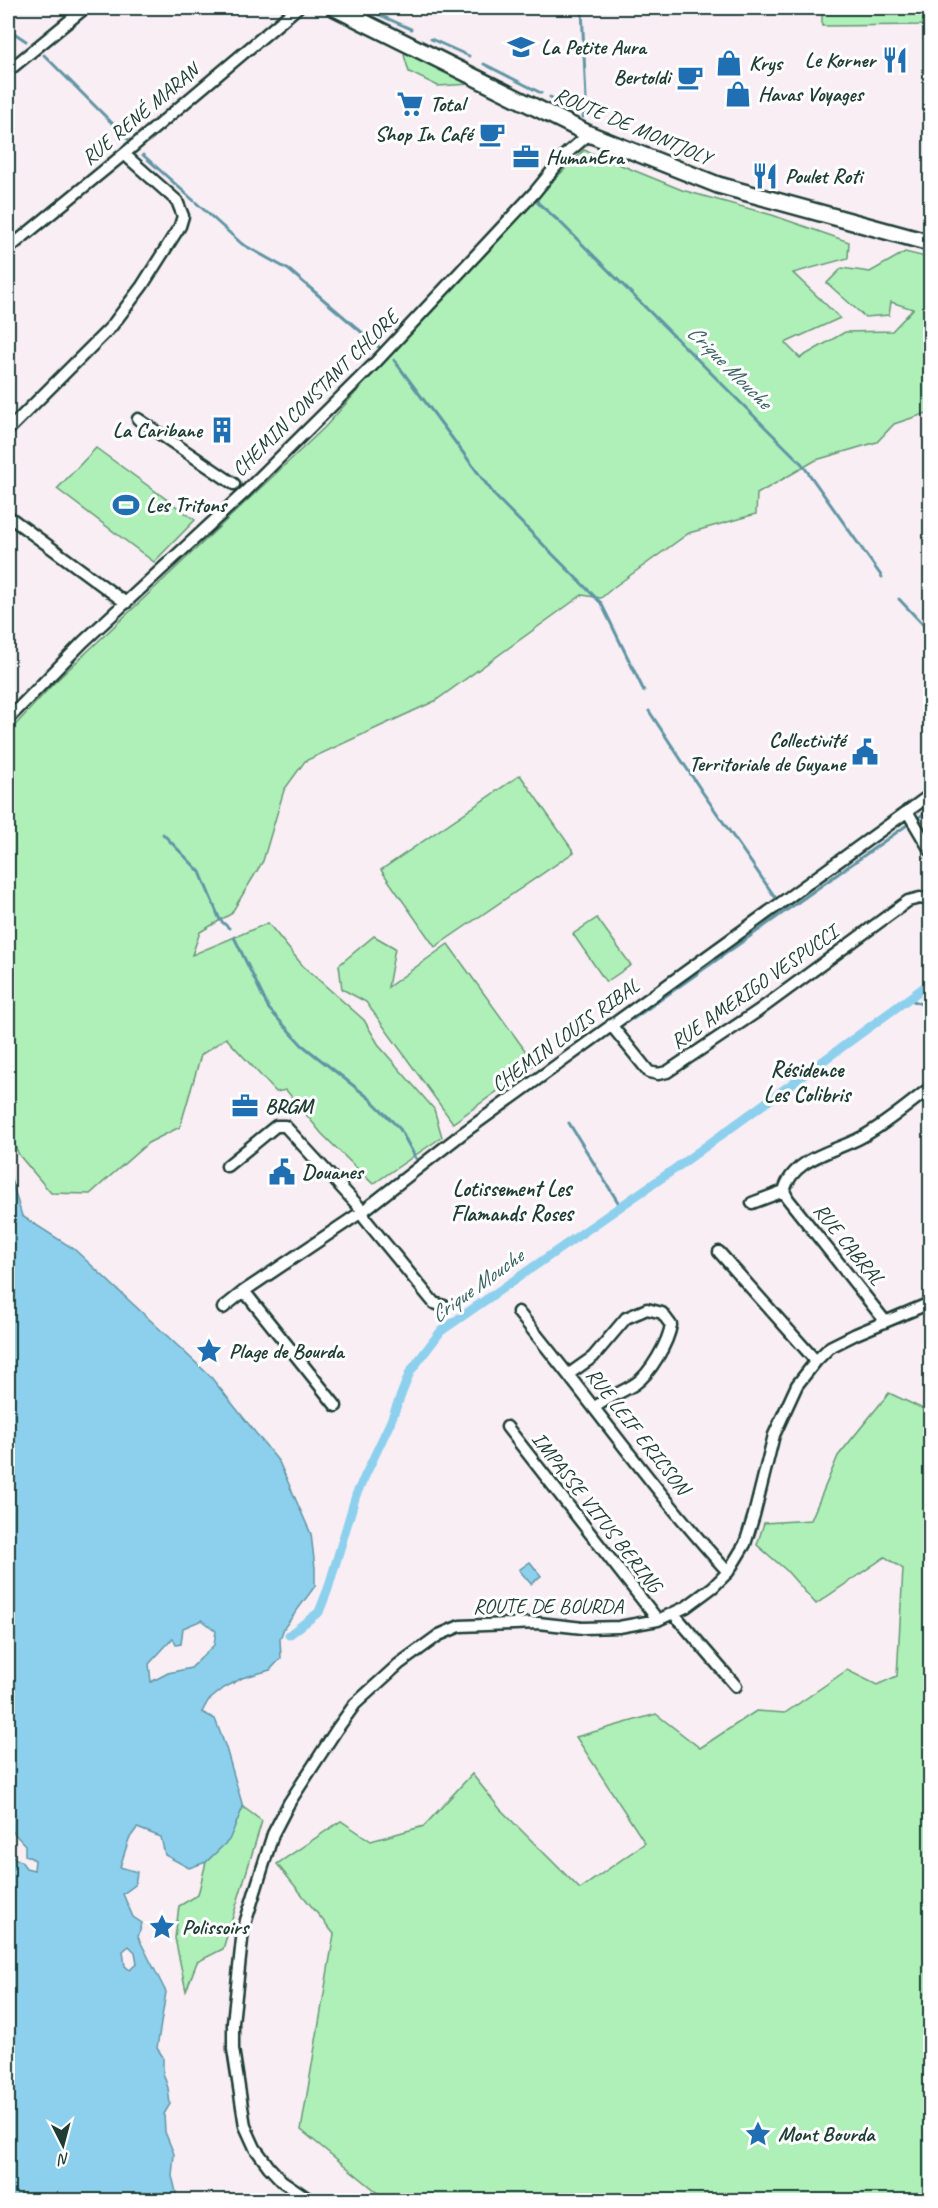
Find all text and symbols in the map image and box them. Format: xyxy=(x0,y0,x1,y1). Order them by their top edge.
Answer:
school or university icon: La Petite Aura xyxy=(506,32,536,62)
place label: La Petite Aura xyxy=(541,34,648,60)
restaurant icon: Le Korner xyxy=(880,45,910,75)
place label: Le Korner xyxy=(805,47,877,73)
shop icon: Krys xyxy=(714,48,744,78)
place label: Krys xyxy=(749,50,784,77)
street label: RUE RENÉ MARAN xyxy=(76,55,206,171)
cafe icon: Bertoldi xyxy=(675,62,705,92)
place label: Bertoldi xyxy=(614,64,673,90)
shop icon: Havas Voyages xyxy=(723,79,753,109)
street label: ROUTE DE MONTJOLY xyxy=(550,81,719,172)
place label: Havas Voyages xyxy=(758,81,865,107)
supermarket icon: Total xyxy=(395,89,425,119)
place label: Total xyxy=(430,91,469,117)
cafe icon: Shop In Café xyxy=(477,119,507,149)
place label: Shop In Café xyxy=(375,121,475,147)
office icon: HumanEra xyxy=(511,142,541,172)
place label: HumanEra xyxy=(546,144,626,170)
restaurant icon: Poulet Roti xyxy=(750,161,780,191)
place label: Poulet Roti xyxy=(785,163,865,189)
street label: CHEMIN CONSTANT CHLORE xyxy=(226,302,406,482)
water label: Crique Mouche xyxy=(681,319,779,417)
building icon: La Caribane xyxy=(207,415,237,445)
place label: La Caribane xyxy=(113,417,204,443)
sports icon: Les Tritons xyxy=(111,490,141,520)
place label: Les Tritons xyxy=(146,492,229,518)
place label: Collectivité Territoriale de Guyane xyxy=(689,727,848,777)
public building icon: Collectivité Territoriale de Guyane xyxy=(850,737,880,767)
street label: RUE AMERIGO VESPUCCI xyxy=(665,917,846,1054)
street label: CHEMIN LOUIS RIBAL xyxy=(486,972,645,1097)
district label: Résidence Les Colibris xyxy=(764,1056,853,1109)
office icon: BRGM xyxy=(230,1091,260,1121)
place label: BRGM xyxy=(265,1093,315,1119)
public building icon: Douanes xyxy=(267,1157,297,1187)
place label: Douanes xyxy=(302,1159,365,1185)
district label: Lotissement Les Flamands Roses xyxy=(451,1175,575,1228)
street label: RUE CABRAL xyxy=(808,1198,890,1290)
water label: Crique Mouche xyxy=(425,1241,531,1329)
place icon: Plage de Bourda xyxy=(194,1336,224,1366)
place label: Plage de Bourda xyxy=(229,1338,346,1364)
street label: RUE LEIF ERICSON xyxy=(581,1363,698,1502)
street label: IMPASSE VITUS BERING xyxy=(526,1426,669,1600)
street label: ROUTE DE BOURDA xyxy=(473,1593,624,1619)
place icon: Polissoirs xyxy=(147,1912,177,1942)
place label: Polissoirs xyxy=(182,1914,251,1940)
north arrow xyxy=(33,2115,93,2175)
place icon: Mont Bourda xyxy=(743,2119,773,2149)
place label: Mont Bourda xyxy=(778,2121,876,2147)
text: N xyxy=(55,2148,70,2170)

